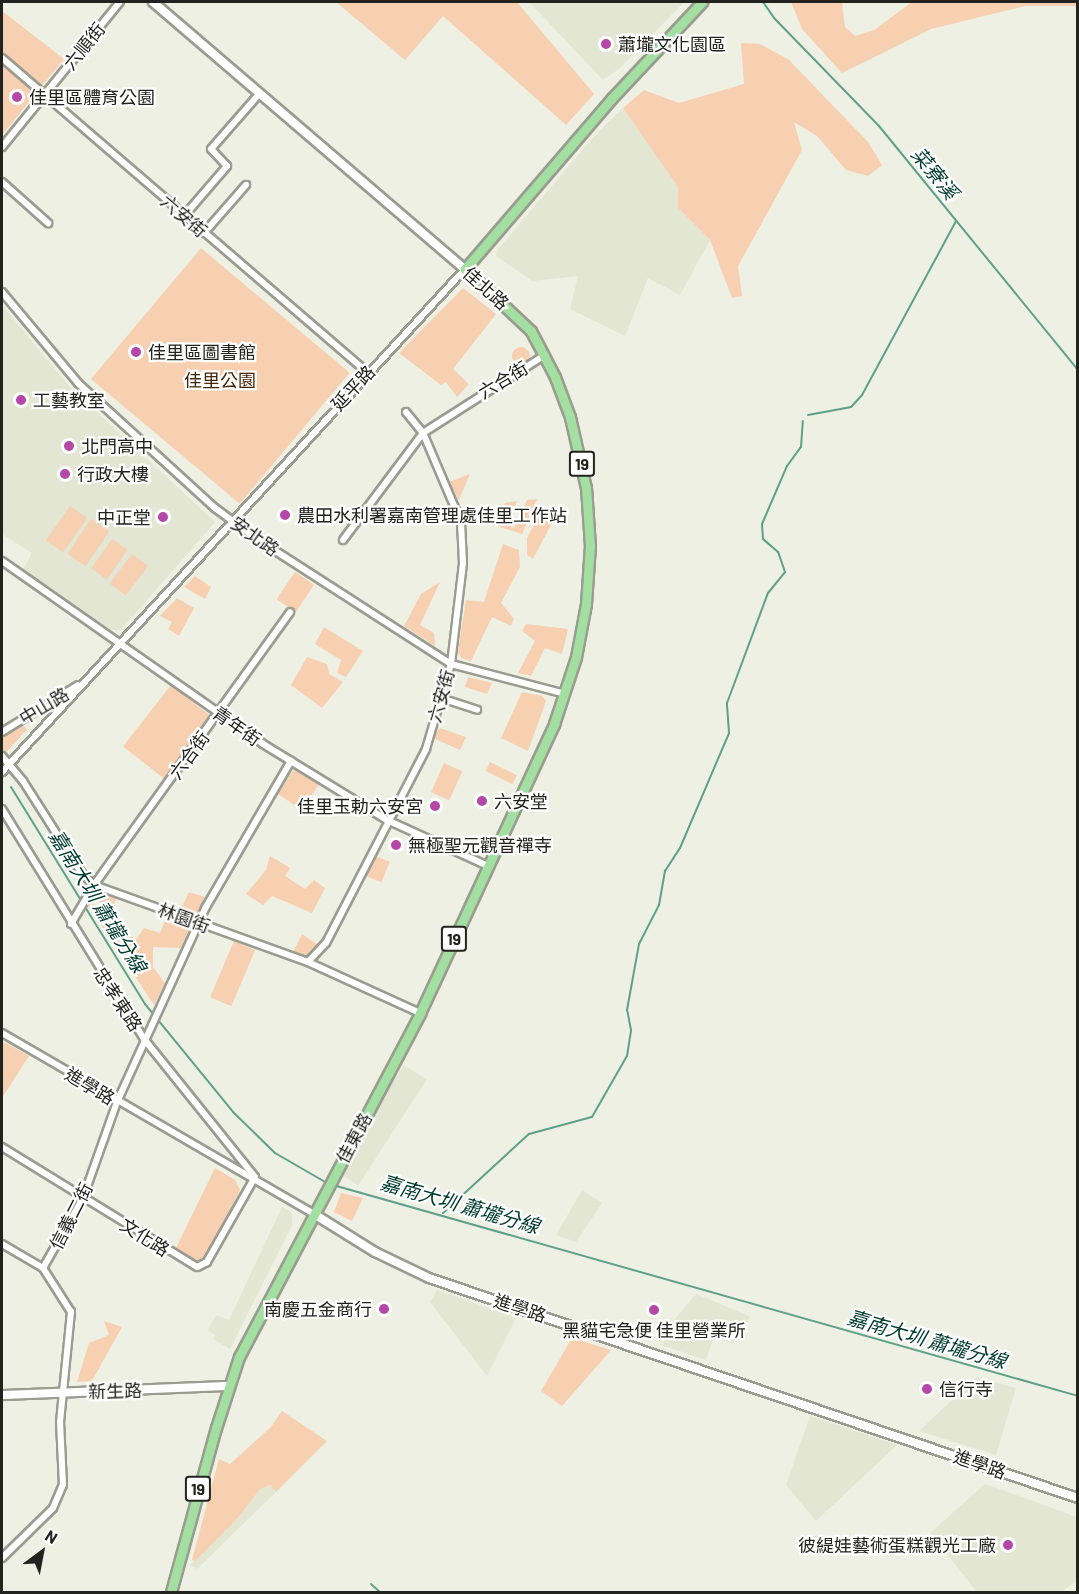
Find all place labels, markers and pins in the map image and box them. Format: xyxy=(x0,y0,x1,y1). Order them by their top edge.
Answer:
place label: 蕭壠文化園區 xyxy=(618,33,726,55)
marker: 蕭壠文化園區 xyxy=(599,37,613,51)
place label: 佳里區體育公園 xyxy=(29,86,155,108)
marker: 佳里區體育公園 xyxy=(10,90,24,104)
place label: 佳里區圖書館 xyxy=(148,341,256,363)
marker: 佳里區圖書館 xyxy=(129,345,143,359)
place label: 工藝教室 xyxy=(33,389,105,411)
marker: 工藝教室 xyxy=(14,393,28,407)
place label: 北門高中 xyxy=(81,435,153,457)
marker: 北門高中 xyxy=(62,439,76,453)
place label: 行政大樓 xyxy=(77,463,149,485)
marker: 行政大樓 xyxy=(58,467,72,481)
place label: 農田水利署嘉南管理處佳里工作站 xyxy=(297,504,567,526)
place label: 中正堂 xyxy=(97,506,151,528)
marker: 農田水利署嘉南管理處佳里工作站 xyxy=(278,508,292,522)
marker: 中正堂 xyxy=(156,510,170,524)
place label: 六安堂 xyxy=(494,790,548,812)
marker: 六安堂 xyxy=(475,794,489,808)
place label: 佳里玉勅六安宮 xyxy=(297,795,423,817)
marker: 佳里玉勅六安宮 xyxy=(428,799,442,813)
place label: 無極聖元觀音禪寺 xyxy=(408,834,552,856)
marker: 無極聖元觀音禪寺 xyxy=(389,838,403,852)
place label: 南慶五金商行 xyxy=(264,1298,372,1320)
marker: 南慶五金商行 xyxy=(377,1302,391,1316)
marker: 黑貓宅急便 佳里營業所 xyxy=(647,1303,661,1317)
place label: 黑貓宅急便 佳里營業所 xyxy=(562,1319,746,1341)
place label: 信行寺 xyxy=(939,1378,993,1400)
marker: 信行寺 xyxy=(920,1382,934,1396)
place label: 彼緹娃藝術蛋糕觀光工廠 xyxy=(798,1534,996,1556)
marker: 彼緹娃藝術蛋糕觀光工廠 xyxy=(1001,1538,1015,1552)

